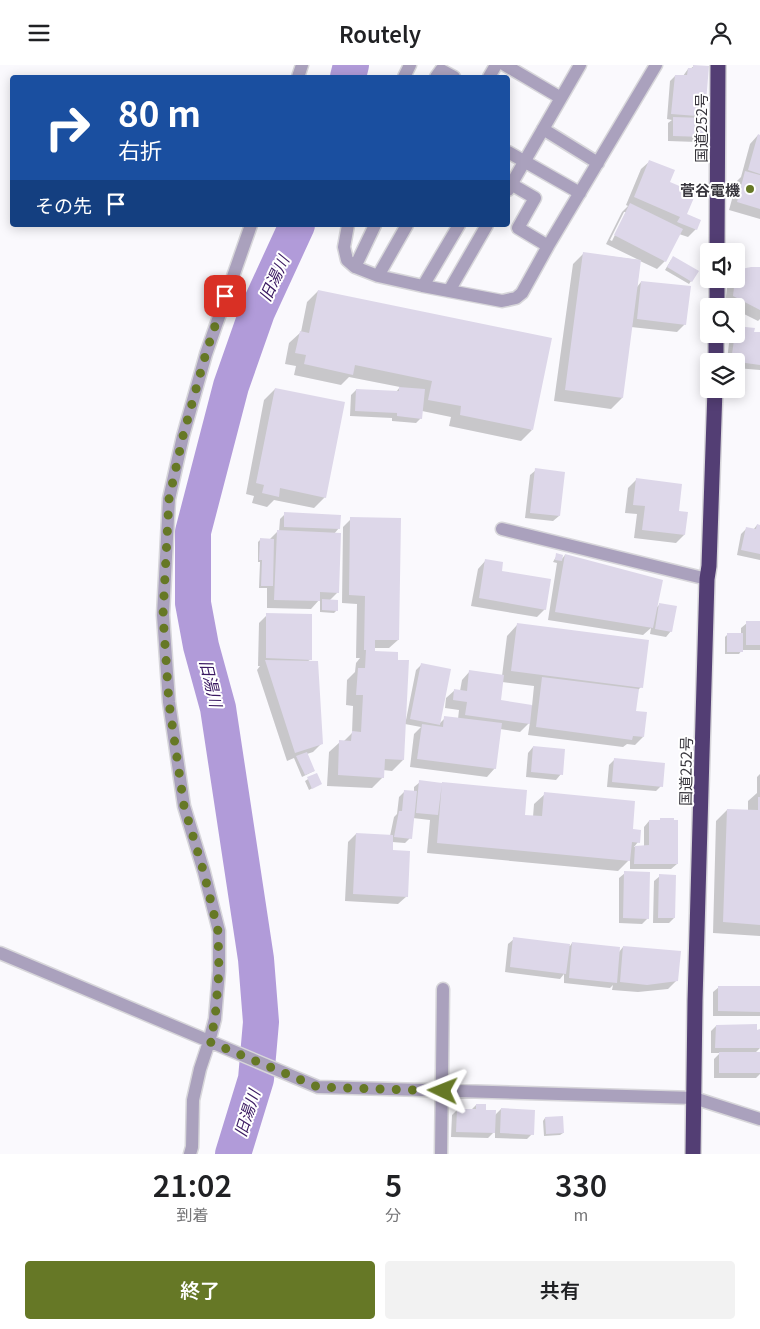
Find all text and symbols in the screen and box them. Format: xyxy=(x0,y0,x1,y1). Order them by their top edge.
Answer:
text: Routely xyxy=(339,17,421,49)
icon: menu xyxy=(25,19,53,47)
icon: person xyxy=(707,19,735,47)
text: 80 m xyxy=(118,86,201,137)
street label: 国道252号 xyxy=(690,93,711,163)
icon: right xyxy=(35,95,100,160)
text: 右折 xyxy=(118,133,162,165)
place label: 菅谷電機 xyxy=(680,179,740,200)
marker: 菅谷電機 xyxy=(744,183,756,195)
icon: arrive xyxy=(102,190,130,218)
text: その先 xyxy=(35,191,92,218)
map controls xyxy=(700,243,745,398)
button: sound xyxy=(700,243,745,288)
water label: 旧湯川 xyxy=(252,249,295,305)
pin xyxy=(204,275,246,317)
icon: arrive xyxy=(211,282,239,310)
button: search xyxy=(700,298,745,343)
button: layers xyxy=(700,353,745,398)
water label: 旧湯川 xyxy=(195,657,230,711)
street label: 国道252号 xyxy=(674,736,696,806)
position arrow xyxy=(416,1064,468,1116)
water label: 旧湯川 xyxy=(227,1085,265,1140)
text: 21:02 xyxy=(153,1162,232,1206)
text: 5 xyxy=(385,1162,402,1206)
text: 330 xyxy=(555,1162,607,1206)
text: 到着 xyxy=(176,1202,208,1226)
text: 分 xyxy=(385,1202,401,1226)
text: m xyxy=(574,1202,588,1226)
button: 終了 xyxy=(25,1261,375,1319)
button: 共有 xyxy=(385,1261,735,1319)

